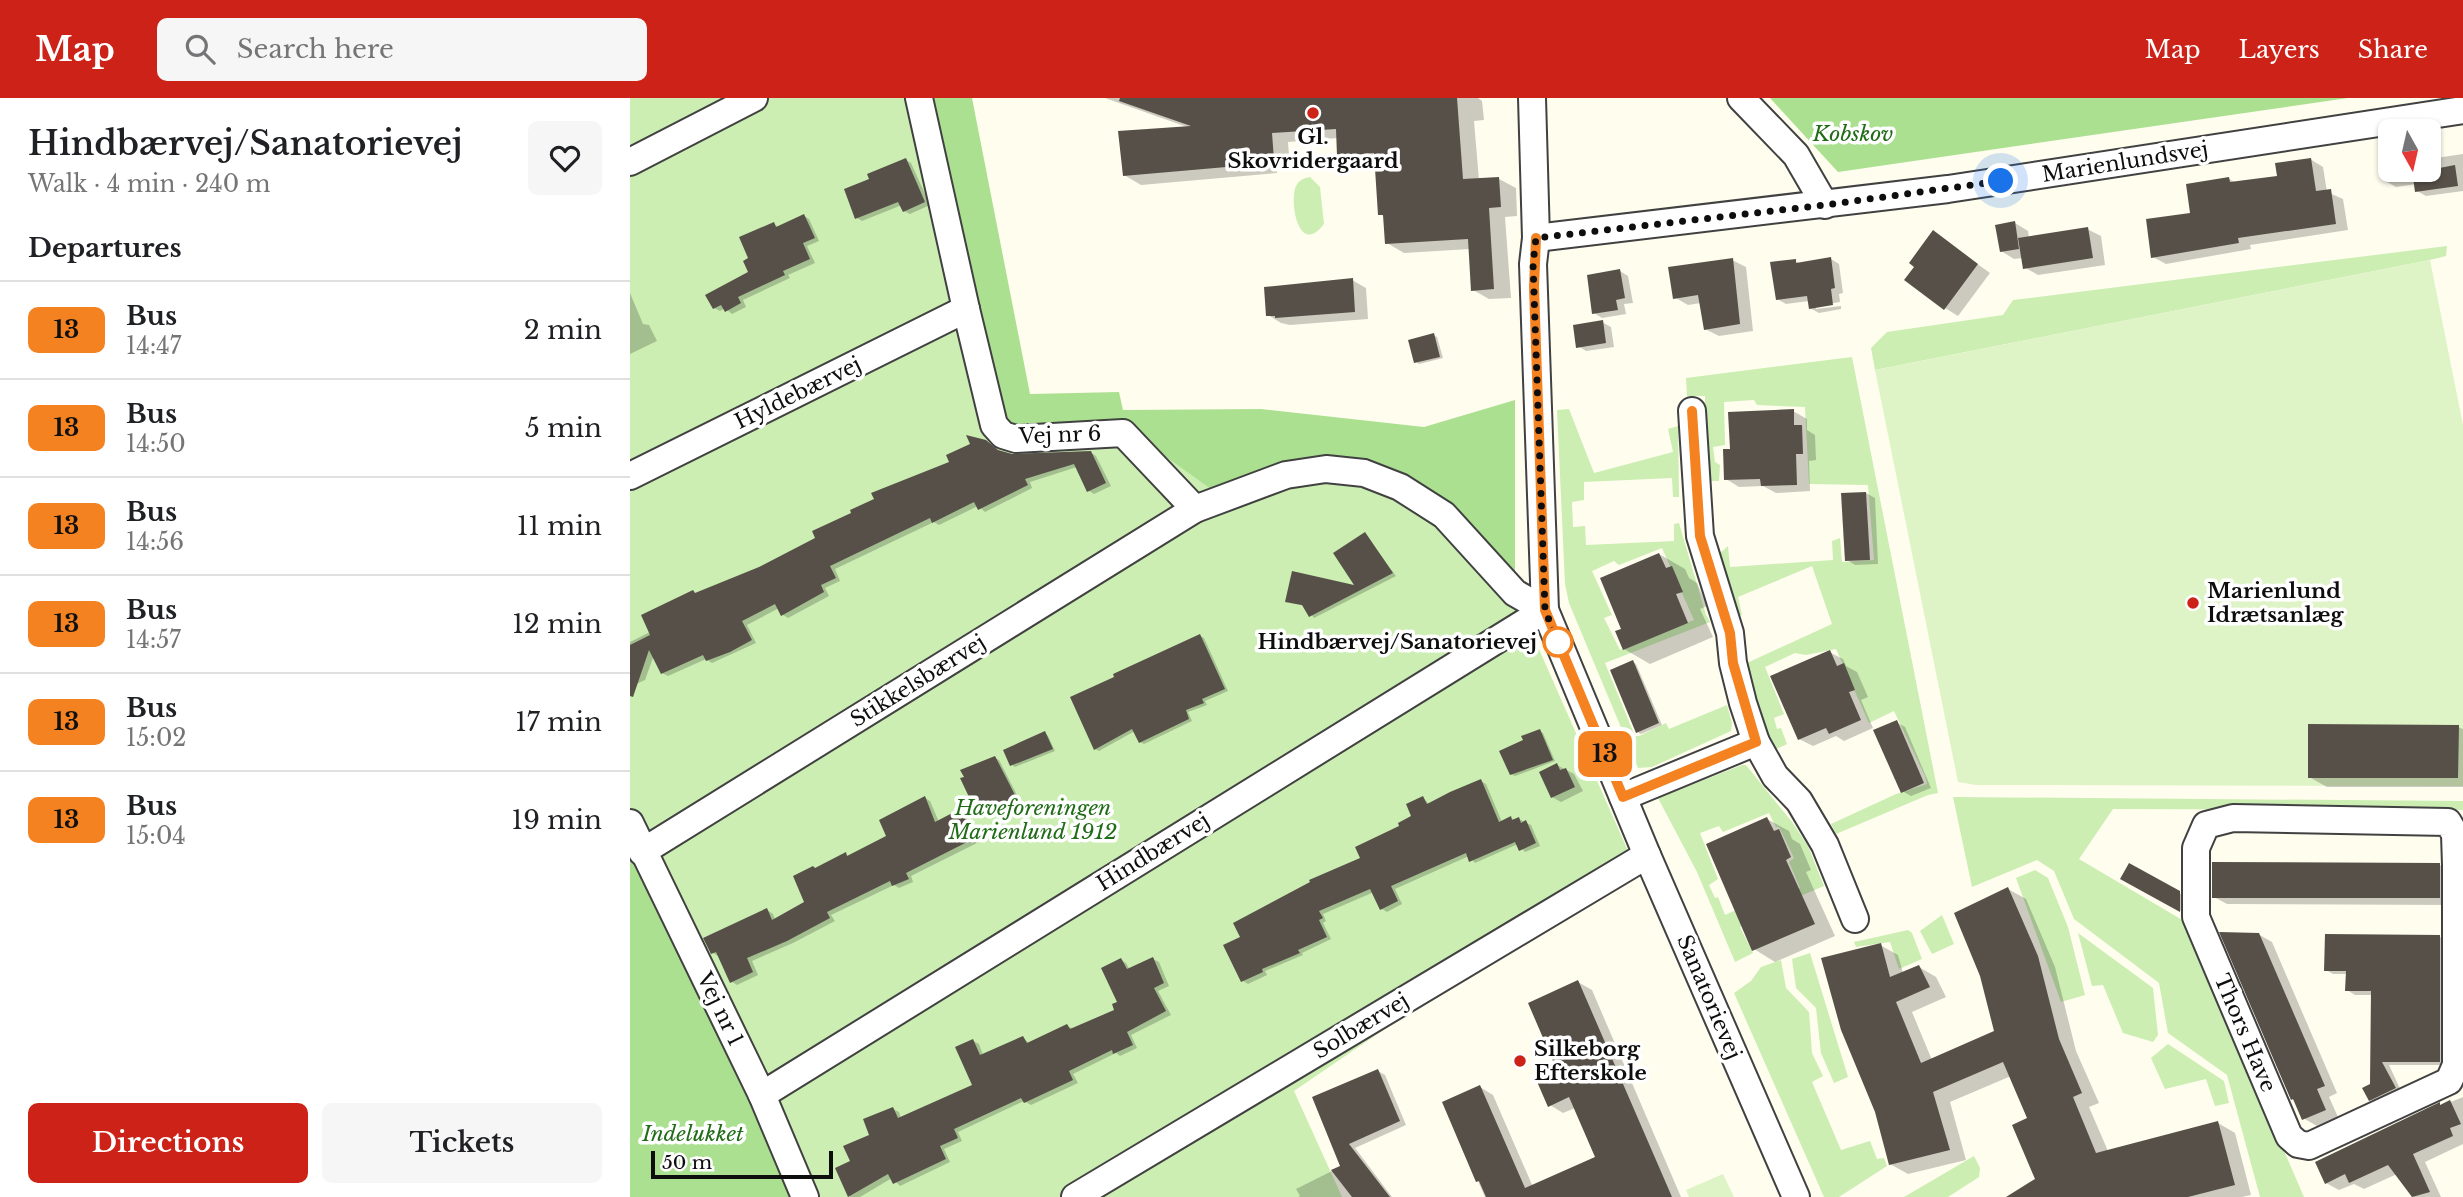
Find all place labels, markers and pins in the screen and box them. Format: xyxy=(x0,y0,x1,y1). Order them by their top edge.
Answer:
marker: Gl. Skovridergaard xyxy=(1305,105,1321,121)
place label: Gl. Skovridergaard xyxy=(1228,124,1399,174)
place label: Marienlund Idrætsanlæg xyxy=(2207,578,2345,628)
marker: Marienlund Idrætsanlæg xyxy=(2185,595,2201,611)
marker: Hindbærvej/Sanatorievej xyxy=(1543,627,1573,657)
place label: Hindbærvej/Sanatorievej xyxy=(1257,629,1537,655)
place label: Silkeborg Efterskole xyxy=(1534,1036,1647,1086)
marker: Silkeborg Efterskole xyxy=(1512,1053,1528,1069)

